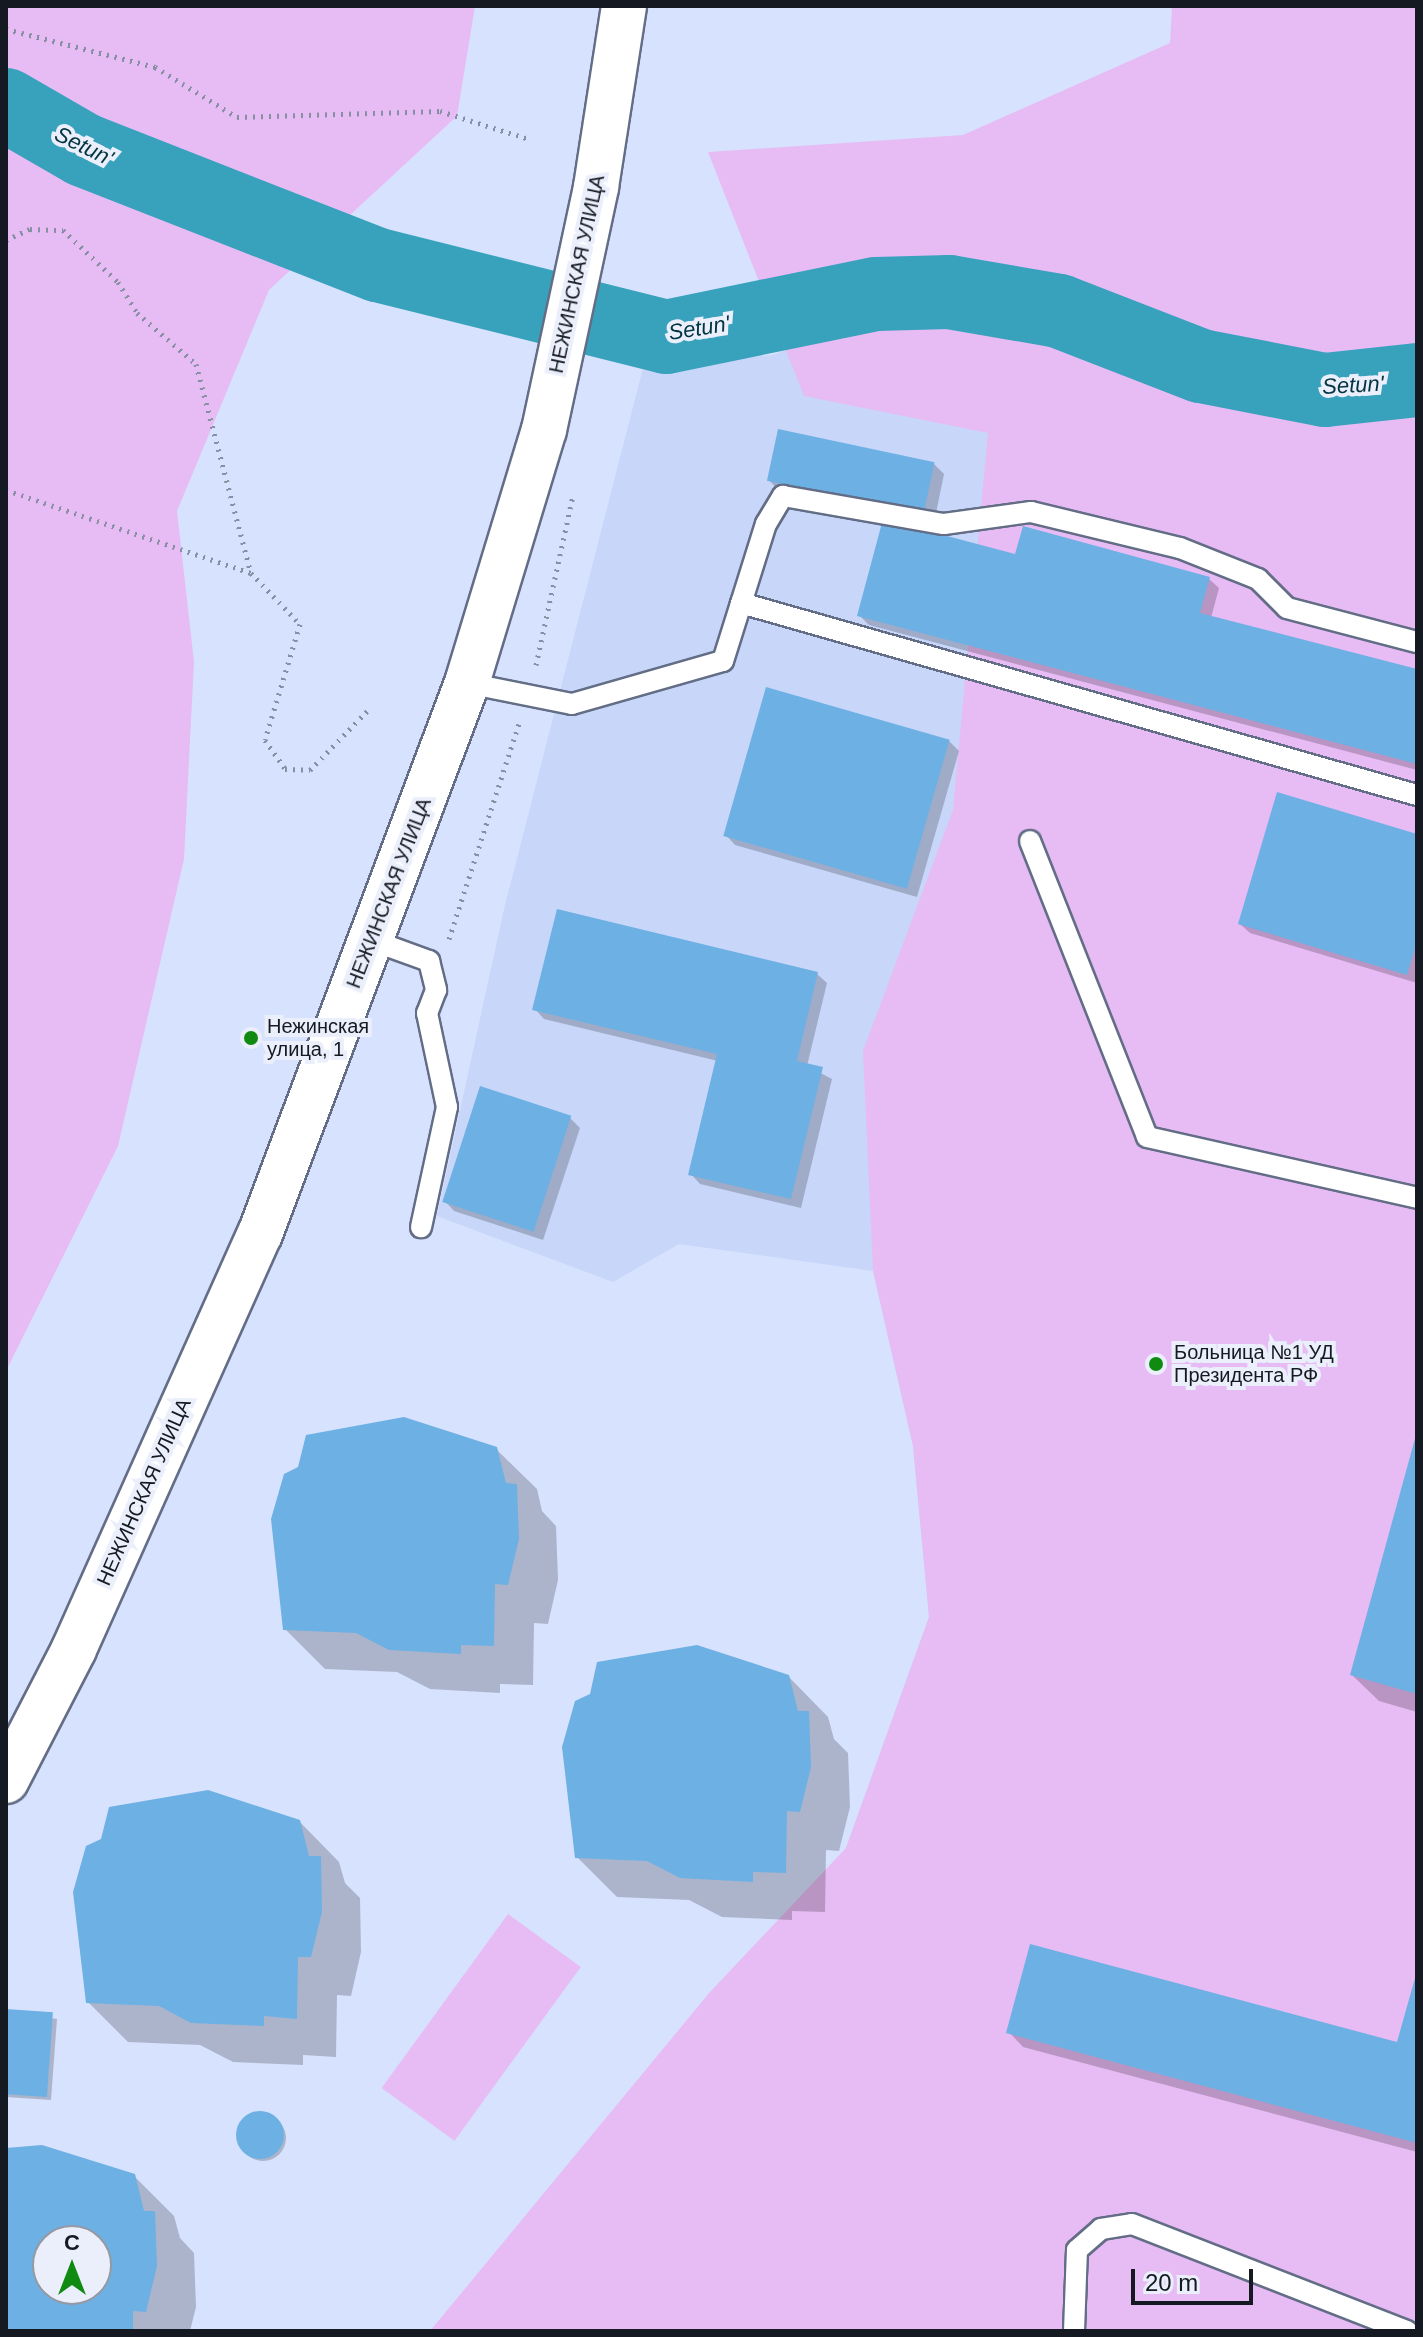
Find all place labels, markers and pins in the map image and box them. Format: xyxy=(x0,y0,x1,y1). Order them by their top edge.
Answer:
place label: Нежинская улица, 1 xyxy=(267,1014,369,1061)
marker: Нежинская улица, 1 xyxy=(242,1029,260,1047)
place label: Больница №1 УД Президента РФ xyxy=(1174,1340,1334,1387)
marker: Больница №1 УД Президента РФ xyxy=(1145,1353,1167,1375)

